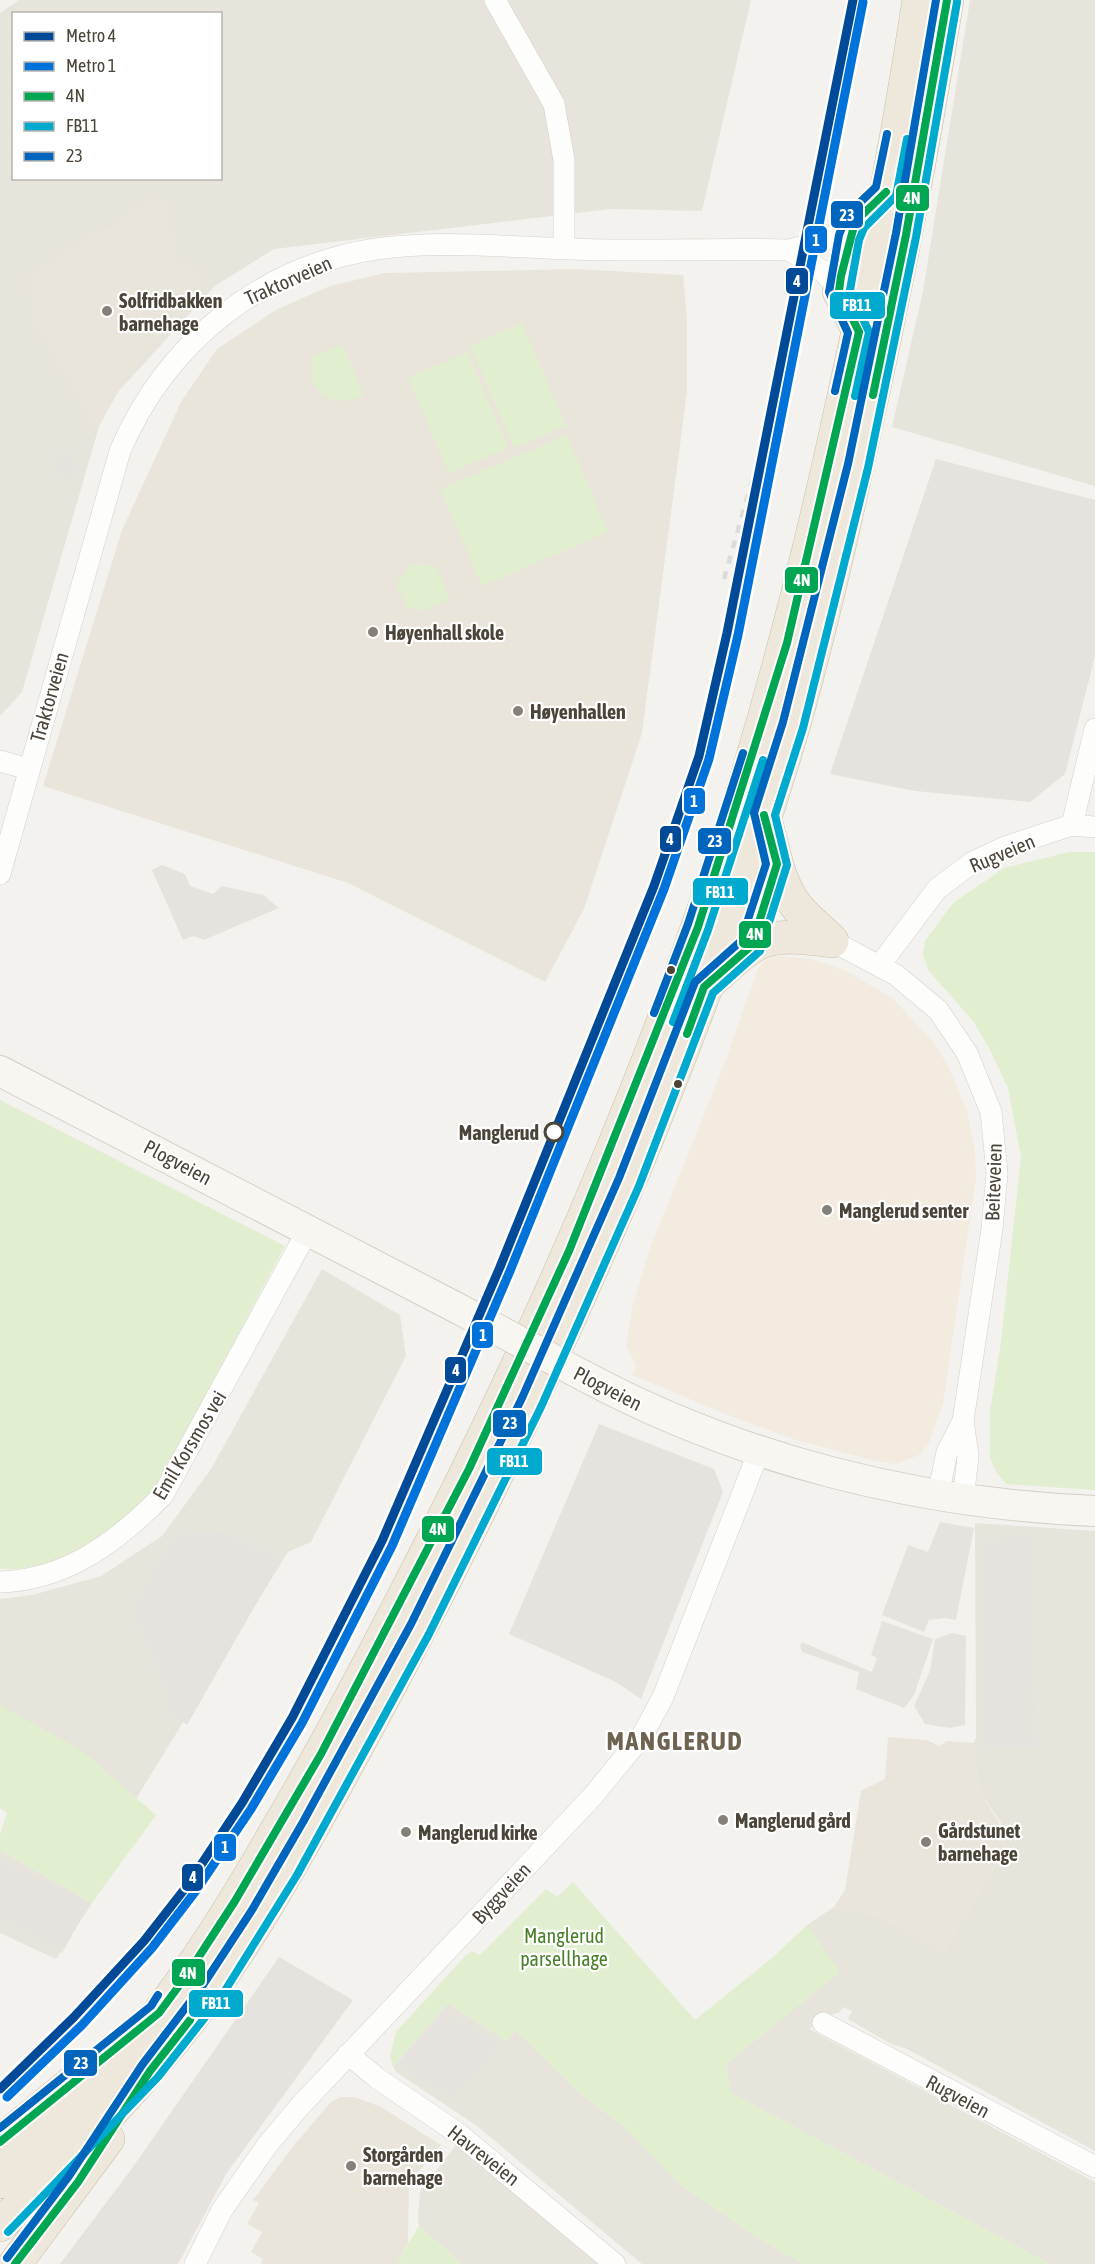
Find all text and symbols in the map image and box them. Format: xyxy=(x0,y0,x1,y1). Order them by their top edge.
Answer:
legend xyxy=(12,12,222,180)
text: Metro 4 xyxy=(66,25,116,46)
text: Metro 1 xyxy=(66,55,116,76)
text: 4N xyxy=(66,85,85,106)
text: FB11 xyxy=(66,115,99,136)
text: 23 xyxy=(66,145,83,166)
line badge: 4N xyxy=(895,184,930,212)
text: 4N xyxy=(903,189,920,207)
line badge: 23 xyxy=(830,200,864,229)
text: 23 xyxy=(839,206,855,224)
line badge: 1 xyxy=(804,225,828,254)
text: 1 xyxy=(812,231,820,249)
street label: Traktorveien xyxy=(241,251,335,309)
line badge: 4 xyxy=(785,267,809,295)
text: 4 xyxy=(792,272,801,290)
place label: Solfridbakken barnehage xyxy=(119,289,222,335)
line badge: FB11 xyxy=(829,291,886,320)
text: FB11 xyxy=(842,296,872,314)
marker: Solfridbakken barnehage xyxy=(100,304,114,318)
line badge: 4N xyxy=(784,566,819,594)
text: 4N xyxy=(793,571,810,589)
place label: Høyenhall skole xyxy=(385,621,504,644)
marker: Høyenhall skole xyxy=(366,625,380,639)
street label: Traktorveien xyxy=(25,649,73,745)
place label: Høyenhallen xyxy=(530,700,626,723)
marker: Høyenhallen xyxy=(511,704,525,718)
line badge: 1 xyxy=(683,787,706,815)
text: 1 xyxy=(690,792,698,810)
line badge: 4 xyxy=(659,825,682,853)
line badge: 23 xyxy=(697,827,732,855)
street label: Rugveien xyxy=(966,829,1038,877)
text: 4 xyxy=(665,830,674,848)
text: 23 xyxy=(707,832,723,850)
line badge: FB11 xyxy=(692,877,749,906)
text: FB11 xyxy=(705,883,735,901)
line badge: 4N xyxy=(738,920,772,949)
text: 4N xyxy=(746,925,763,943)
unlabelled marker xyxy=(665,964,677,976)
unlabelled marker xyxy=(672,1078,684,1090)
place label: Manglerud xyxy=(459,1121,539,1144)
marker: Manglerud xyxy=(544,1122,564,1142)
street label: Plogveien xyxy=(140,1135,216,1189)
street label: Beiteveien xyxy=(980,1143,1006,1221)
place label: Manglerud senter xyxy=(839,1199,969,1222)
marker: Manglerud senter xyxy=(820,1203,834,1217)
line badge: 1 xyxy=(471,1321,494,1349)
text: 1 xyxy=(479,1326,487,1344)
line badge: 4 xyxy=(444,1356,467,1384)
text: 4 xyxy=(451,1361,460,1379)
street label: Plogveien xyxy=(570,1361,646,1415)
street label: Emil Korsmos vei xyxy=(148,1387,230,1503)
line badge: 23 xyxy=(492,1409,527,1438)
text: 23 xyxy=(502,1414,518,1432)
line badge: FB11 xyxy=(486,1447,543,1476)
text: FB11 xyxy=(499,1452,529,1470)
line badge: 4N xyxy=(421,1515,455,1543)
text: 4N xyxy=(429,1520,446,1538)
district label: MANGLERUD xyxy=(607,1726,743,1756)
place label: Manglerud gård xyxy=(735,1809,851,1832)
marker: Manglerud gård xyxy=(716,1813,730,1827)
place label: Gårdstunet barnehage xyxy=(938,1819,1021,1865)
place label: Manglerud kirke xyxy=(418,1821,538,1844)
marker: Manglerud kirke xyxy=(399,1825,413,1839)
line badge: 1 xyxy=(213,1833,237,1862)
marker: Gårdstunet barnehage xyxy=(919,1835,933,1849)
text: 1 xyxy=(221,1838,229,1856)
street label: Byggveien xyxy=(467,1858,535,1928)
line badge: 4 xyxy=(181,1863,204,1892)
text: 4 xyxy=(188,1868,197,1886)
park label: Manglerud parsellhage xyxy=(520,1924,608,1970)
line badge: 4N xyxy=(171,1958,206,1987)
text: 4N xyxy=(179,1964,196,1982)
line badge: FB11 xyxy=(188,1989,244,2018)
text: FB11 xyxy=(201,1994,231,2012)
line badge: 23 xyxy=(63,2049,98,2077)
text: 23 xyxy=(73,2054,89,2072)
street label: Rugveien xyxy=(922,2070,994,2122)
street label: Havreveien xyxy=(444,2120,524,2190)
place label: Storgården barnehage xyxy=(363,2143,443,2189)
marker: Storgården barnehage xyxy=(344,2159,358,2173)

